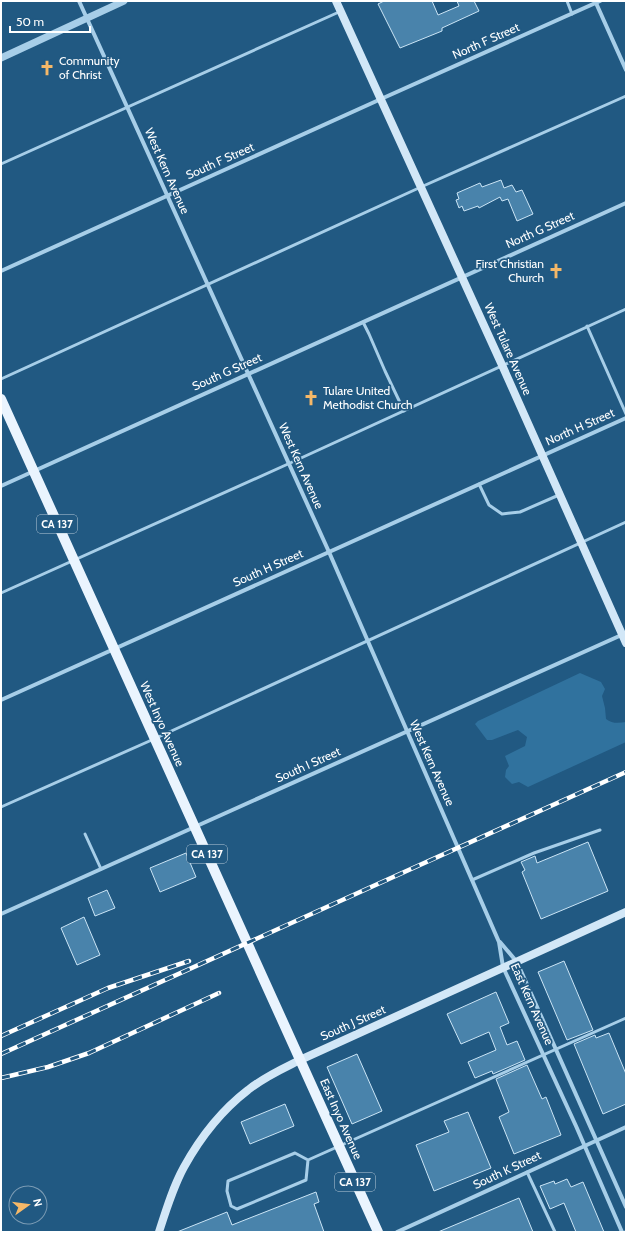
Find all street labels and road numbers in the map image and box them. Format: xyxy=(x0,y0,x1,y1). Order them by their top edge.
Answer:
street label: North F Street xyxy=(450,19,522,62)
street label: West Kern Avenue xyxy=(142,125,193,216)
street label: South F Street xyxy=(183,139,256,182)
street label: North G Street xyxy=(503,208,576,251)
street label: West Tulare Avenue xyxy=(481,300,536,397)
street label: South G Street xyxy=(190,349,264,394)
street label: North H Street xyxy=(543,405,617,448)
street label: West Kern Avenue xyxy=(276,420,327,511)
road number: CA 137 xyxy=(37,515,77,533)
street label: South H Street xyxy=(230,545,305,590)
street label: West Inyo Avenue xyxy=(137,679,188,769)
street label: West Kern Avenue xyxy=(407,717,458,808)
street label: South I Street xyxy=(273,744,343,786)
road number: CA 137 xyxy=(187,845,227,863)
street label: East Kern Avenue xyxy=(508,961,557,1047)
street label: South J Street xyxy=(318,1002,388,1044)
street label: East Inyo Avenue xyxy=(317,1076,366,1162)
street label: South K Street xyxy=(470,1147,543,1192)
road number: CA 137 xyxy=(335,1173,375,1191)

